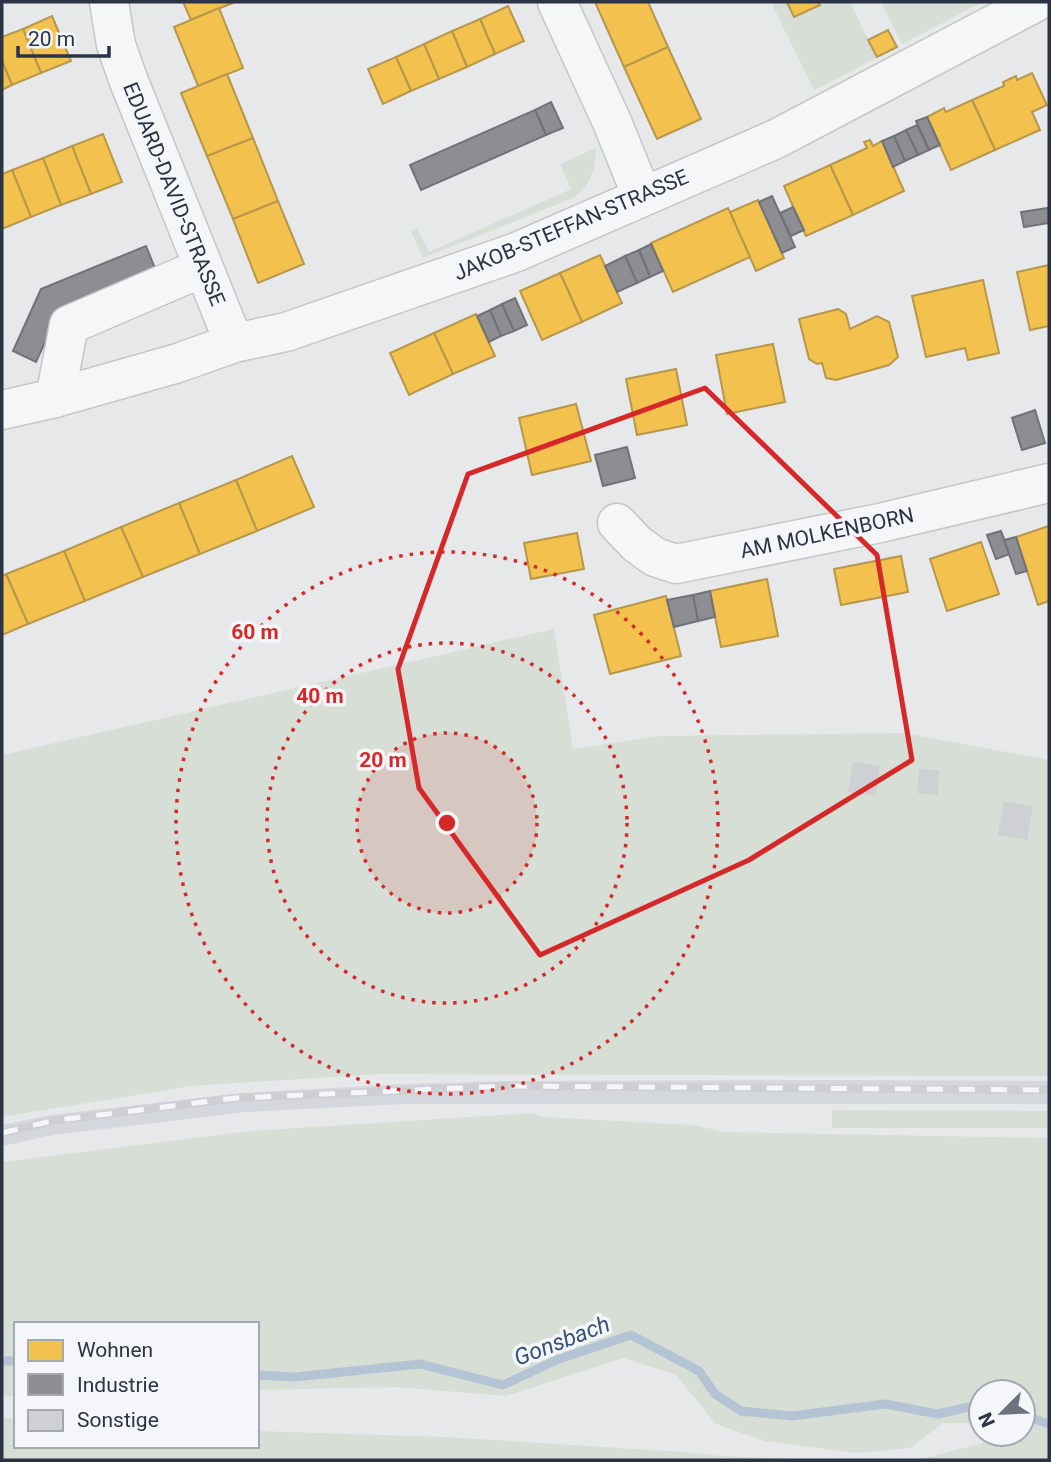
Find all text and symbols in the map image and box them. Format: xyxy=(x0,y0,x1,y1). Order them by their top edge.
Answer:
scale bar xyxy=(18,14,108,58)
text: 20 m xyxy=(28,27,75,51)
street label: EDUARD-DAVID-STRASSE xyxy=(118,79,230,309)
street label: JAKOB-STEFFAN-STRASSE xyxy=(450,165,692,285)
street label: AM MOLKENBORN xyxy=(738,503,916,563)
text: 60 m xyxy=(231,620,279,644)
text: 40 m xyxy=(296,684,344,708)
text: 20 m xyxy=(359,748,407,772)
centre of rings xyxy=(435,811,459,835)
water label: Gonsbach xyxy=(510,1310,614,1372)
legend xyxy=(14,1322,259,1448)
text: Wohnen xyxy=(77,1338,153,1362)
text: Industrie xyxy=(77,1373,159,1397)
north arrow xyxy=(967,1378,1037,1448)
text: Sonstige xyxy=(77,1408,159,1432)
text: N xyxy=(974,1409,1000,1431)

